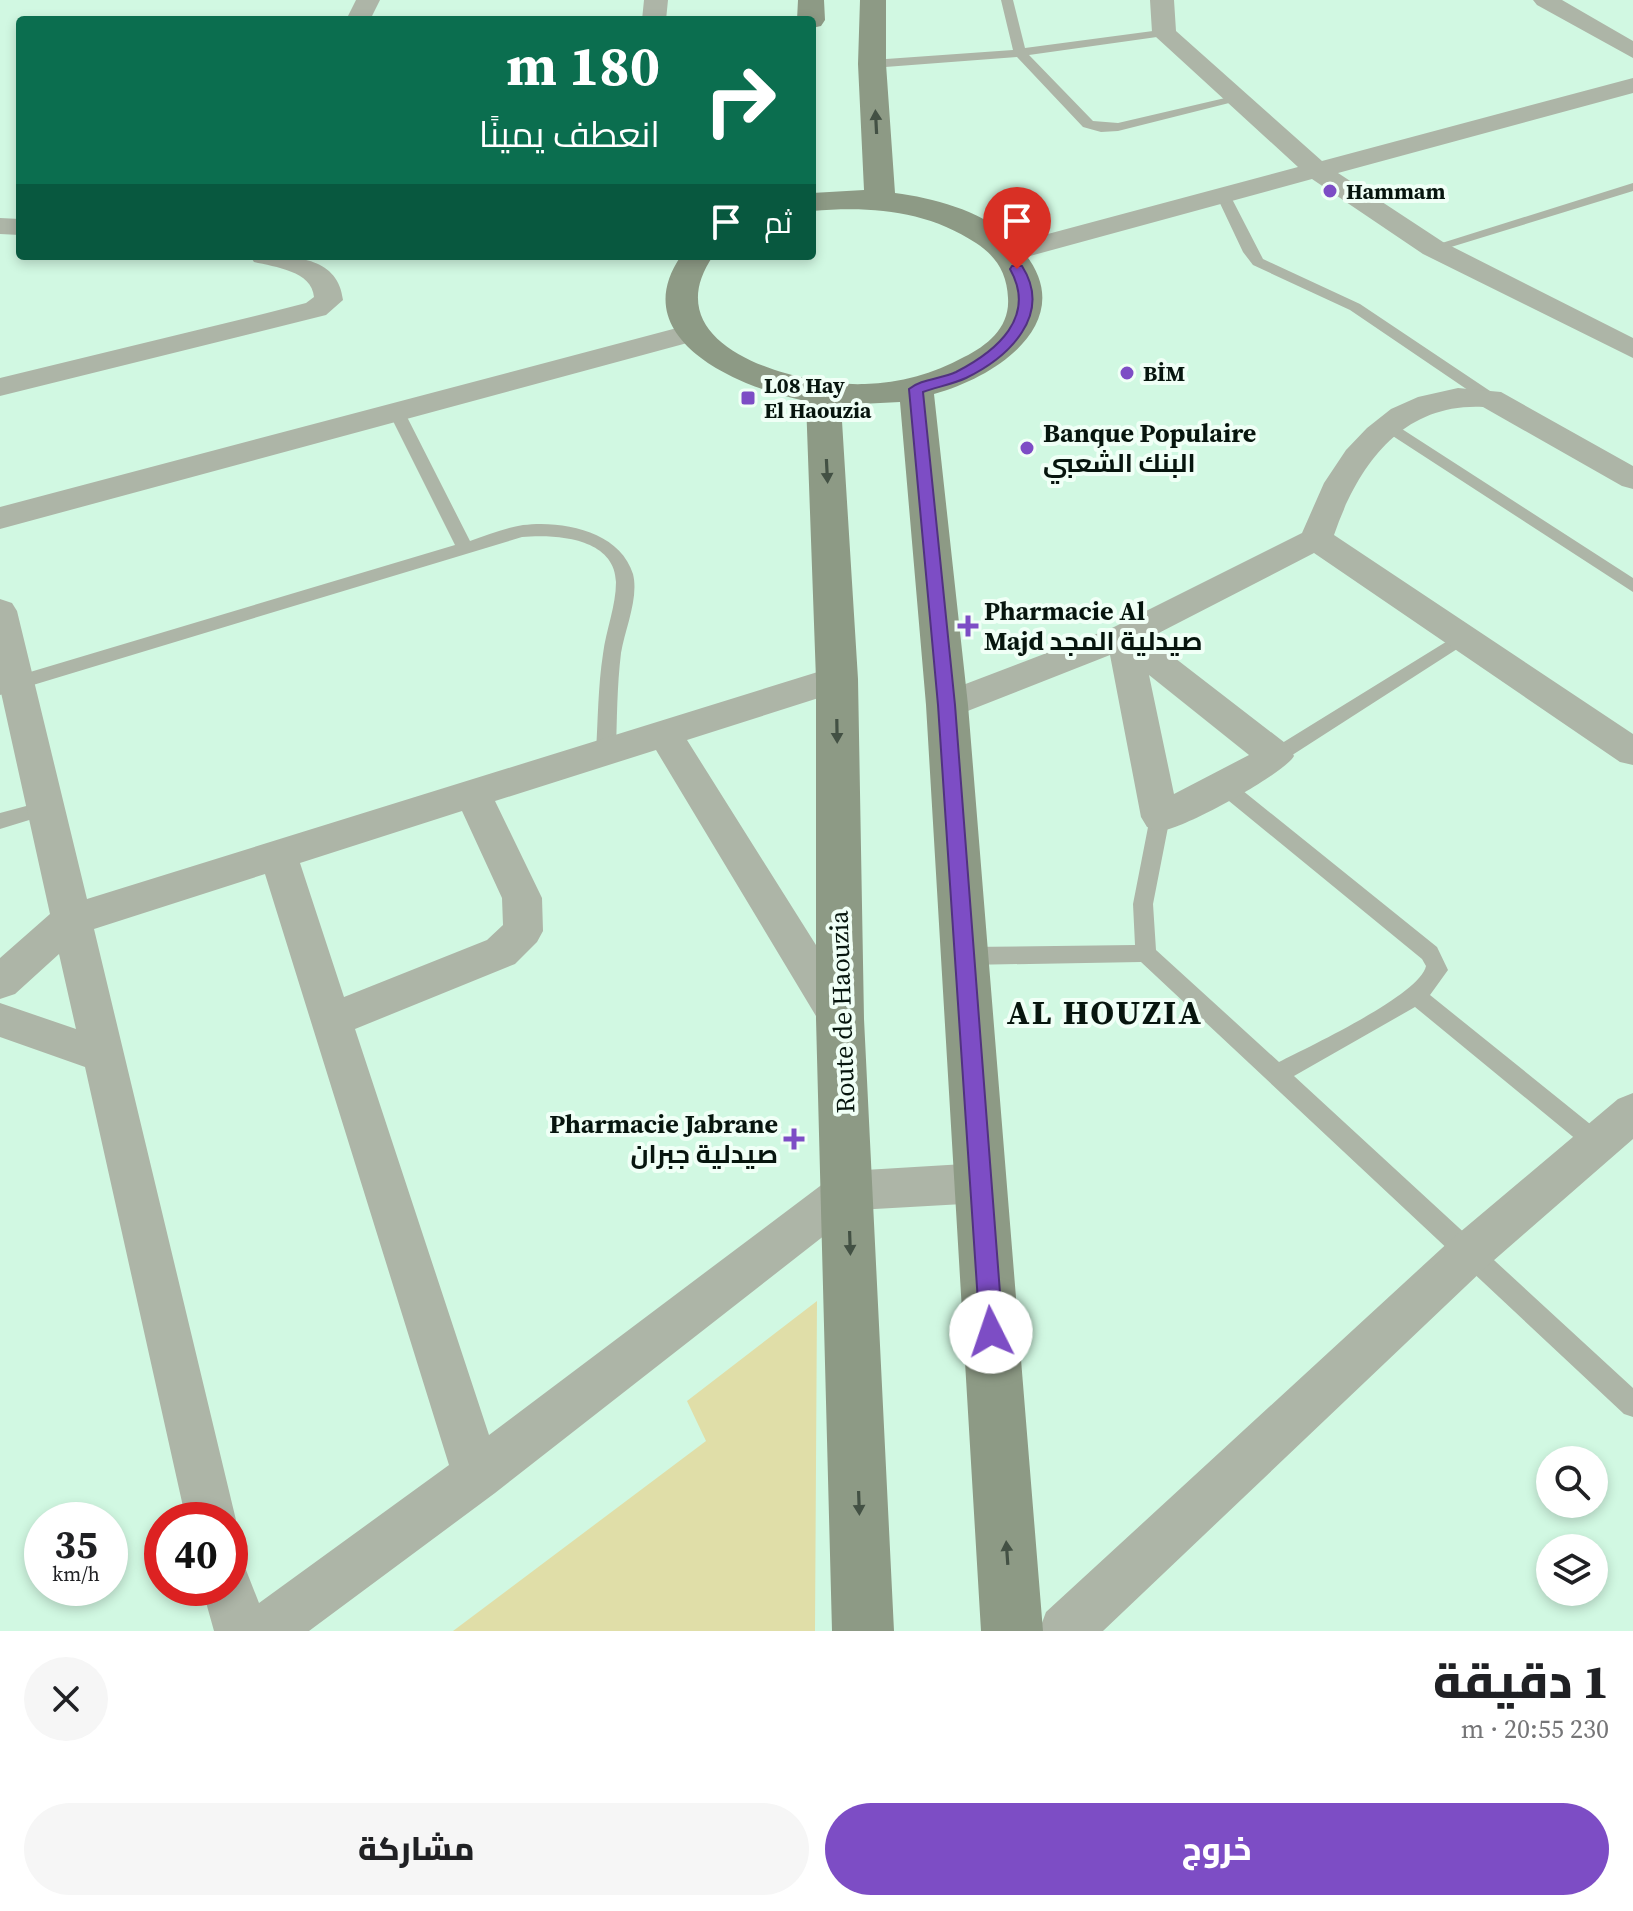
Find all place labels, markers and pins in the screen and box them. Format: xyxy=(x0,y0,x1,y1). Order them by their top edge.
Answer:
place label: Hammam xyxy=(1346,176,1445,206)
marker: Hammam xyxy=(1321,182,1339,200)
pin xyxy=(983,187,1051,269)
place label: BİM xyxy=(1143,358,1185,388)
marker: BİM xyxy=(1118,364,1136,382)
place label: L08 Hay El Haouzia xyxy=(764,370,872,425)
marker: L08 Hay El Haouzia xyxy=(739,389,757,407)
place label: Banque Populaire البنك الشعبي xyxy=(1043,415,1256,484)
marker: Banque Populaire البنك الشعبي xyxy=(1018,439,1036,457)
place label: Pharmacie Al Majd صيدلية المجد xyxy=(984,593,1203,659)
marker: Pharmacie Al Majd صيدلية المجد xyxy=(959,617,977,635)
place label: Pharmacie Jabrane صيدلية جبران xyxy=(549,1106,778,1172)
marker: Pharmacie Jabrane صيدلية جبران xyxy=(785,1130,803,1148)

